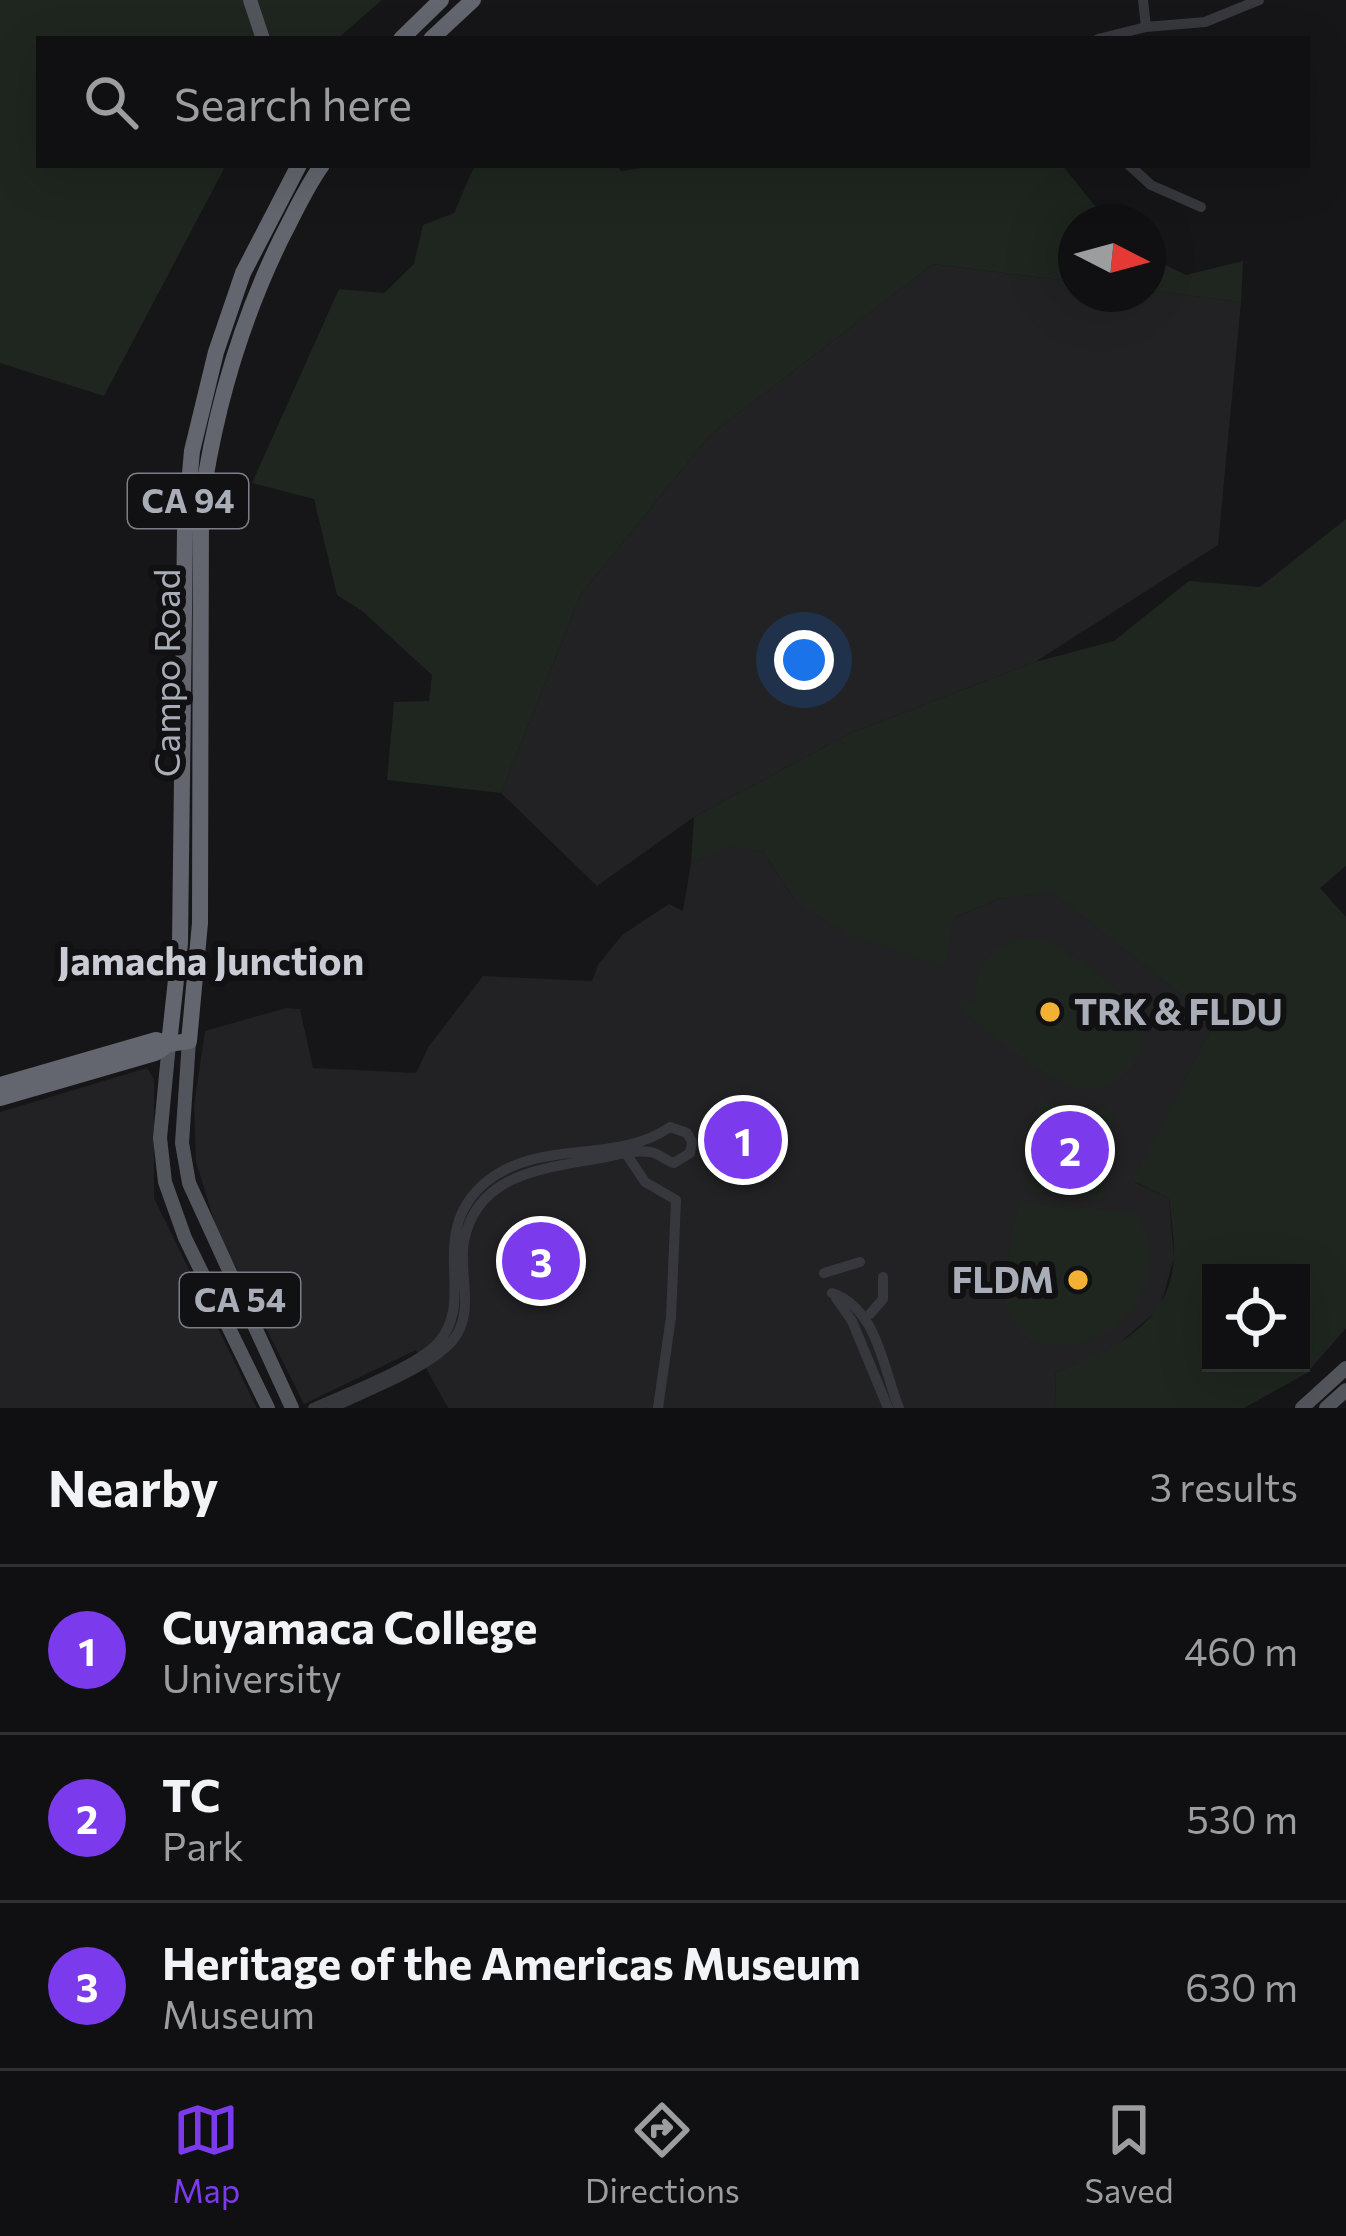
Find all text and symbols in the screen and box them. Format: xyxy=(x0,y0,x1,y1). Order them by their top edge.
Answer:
search box xyxy=(36,36,1310,168)
icon: search xyxy=(78,69,144,135)
text: Search here xyxy=(174,75,412,130)
north arrow xyxy=(1058,204,1166,312)
road number: CA 94 xyxy=(128,474,248,528)
street label: Campo Road xyxy=(143,569,187,777)
your location xyxy=(774,630,834,690)
district label: Jamacha Junction xyxy=(58,935,364,983)
place label: TRK & FLDU xyxy=(1074,988,1283,1032)
marker: TRK & FLDU xyxy=(1037,999,1063,1025)
pin: 1 xyxy=(704,1095,782,1185)
pin: 2 xyxy=(1031,1105,1109,1195)
pin: 3 xyxy=(502,1216,580,1306)
place label: FLDM xyxy=(952,1256,1054,1300)
map controls xyxy=(1202,1264,1310,1372)
button: locate xyxy=(1202,1264,1310,1372)
marker: FLDM xyxy=(1065,1267,1091,1293)
road number: CA 54 xyxy=(180,1273,300,1327)
text: Nearby xyxy=(48,1455,218,1518)
text: 3 results xyxy=(1150,1462,1298,1510)
text: Cuyamaca College xyxy=(162,1598,537,1653)
text: 1 xyxy=(78,1626,96,1674)
text: 460 m xyxy=(1184,1626,1298,1674)
text: University xyxy=(162,1653,342,1701)
text: TC xyxy=(162,1766,221,1821)
text: 2 xyxy=(76,1794,98,1842)
text: 530 m xyxy=(1186,1794,1298,1842)
text: Park xyxy=(162,1821,244,1869)
text: Heritage of the Americas Museum xyxy=(162,1934,861,1989)
text: 3 xyxy=(76,1962,98,2010)
text: 630 m xyxy=(1185,1962,1298,2010)
text: Museum xyxy=(162,1989,315,2037)
tab: Map xyxy=(172,2097,240,2210)
tab: Directions xyxy=(585,2097,740,2210)
tab: Saved xyxy=(1085,2097,1174,2210)

